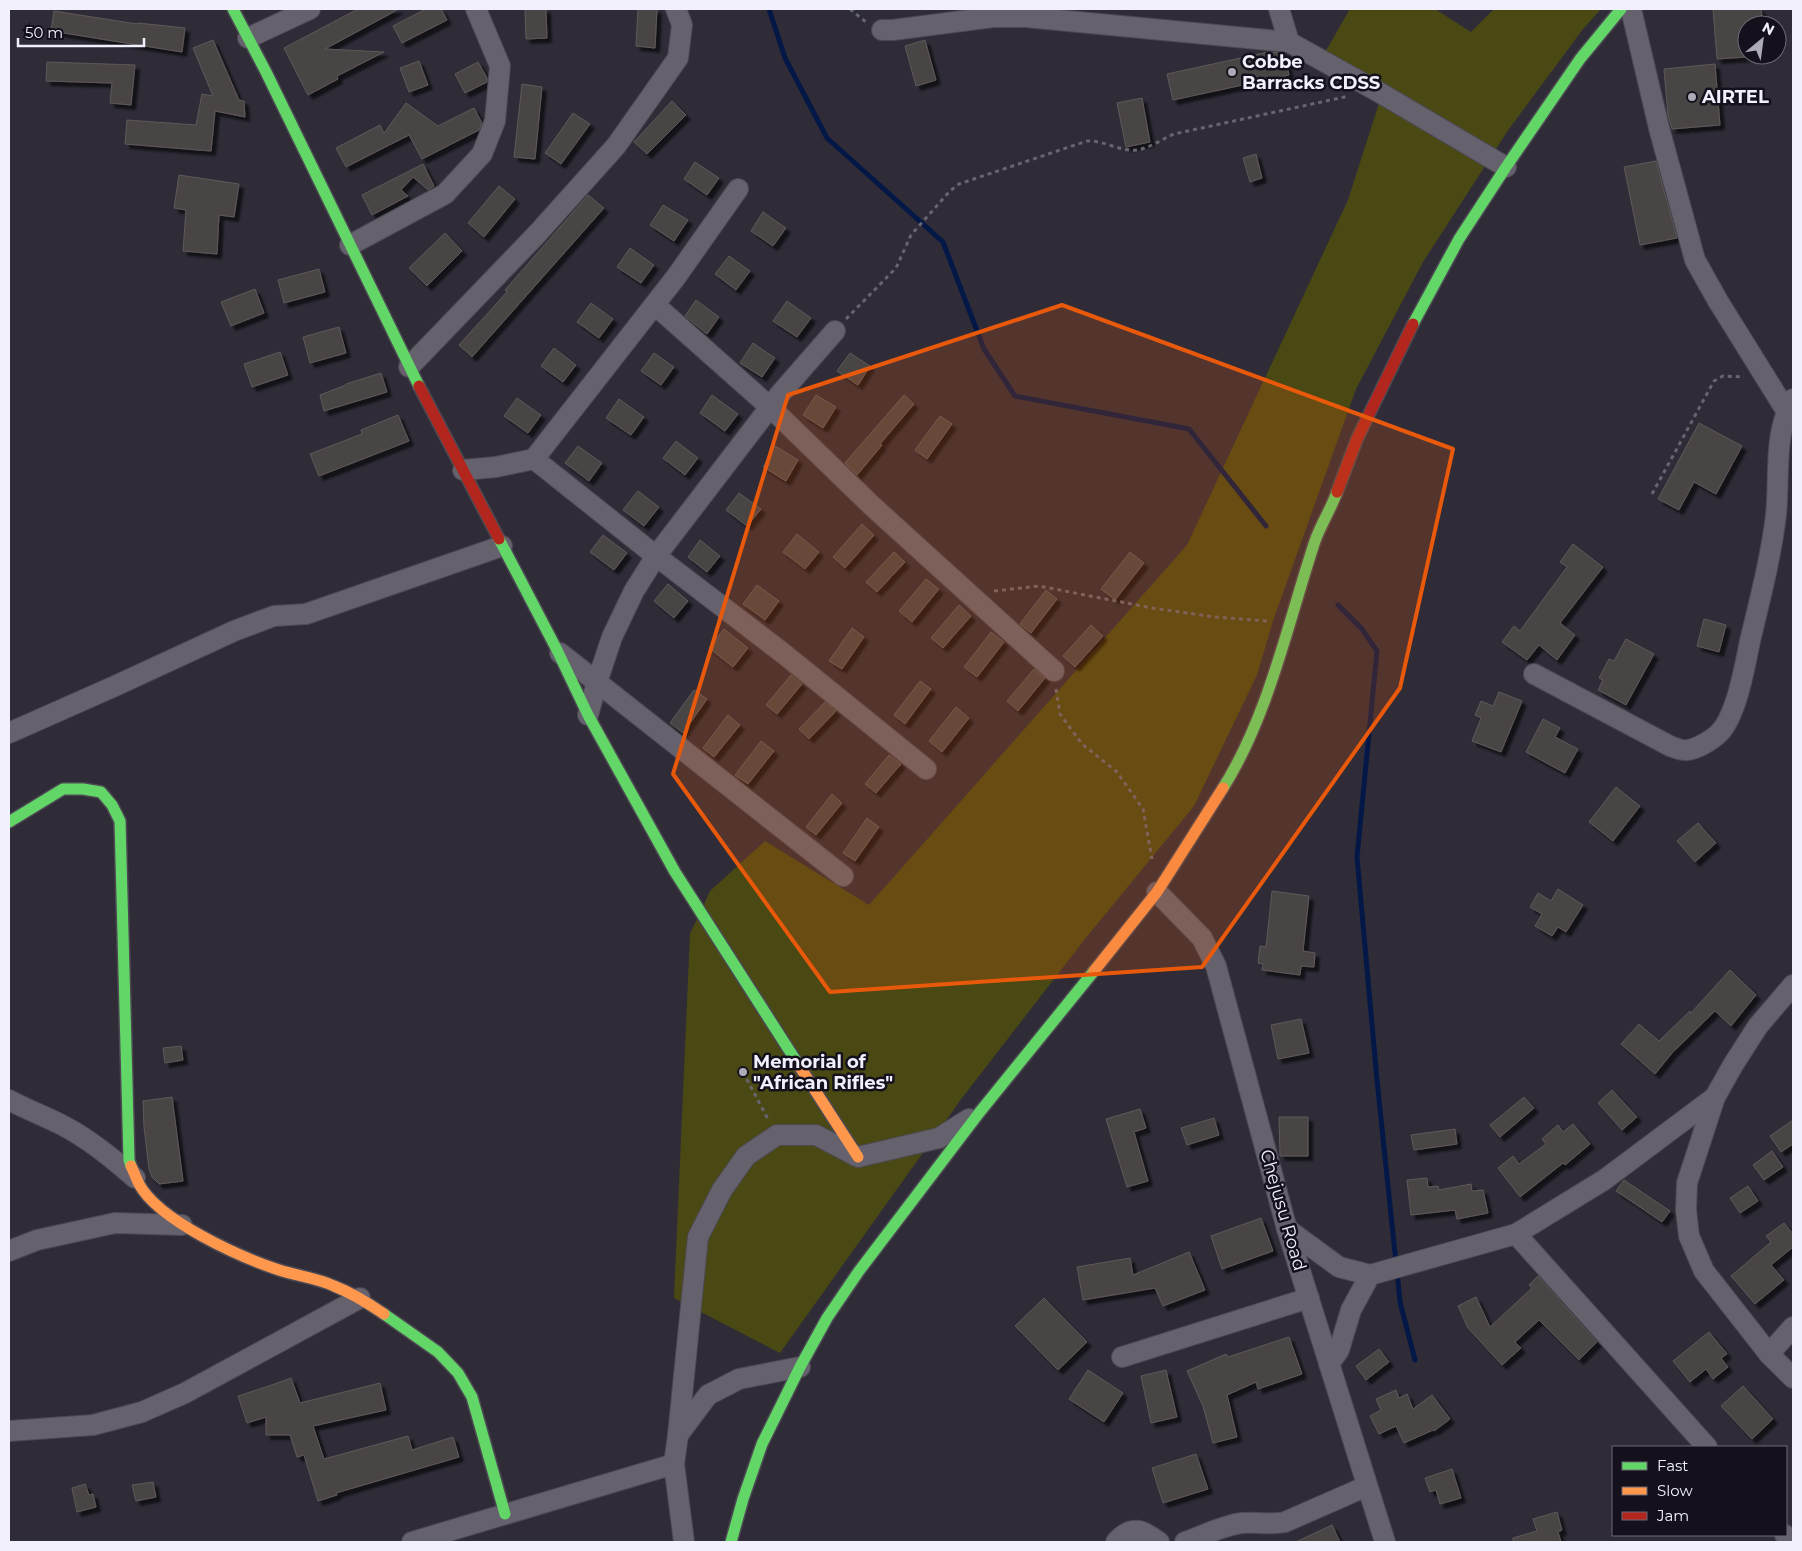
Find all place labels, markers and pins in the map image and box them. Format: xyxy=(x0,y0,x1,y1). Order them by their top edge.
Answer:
place label: Cobbe Barracks CDSS xyxy=(1242,51,1380,94)
marker: Cobbe Barracks CDSS xyxy=(1226,66,1238,78)
place label: AIRTEL xyxy=(1701,86,1769,108)
marker: AIRTEL xyxy=(1686,91,1698,103)
place label: Memorial of "African Rifles" xyxy=(753,1051,893,1094)
marker: Memorial of "African Rifles" xyxy=(737,1066,749,1078)

